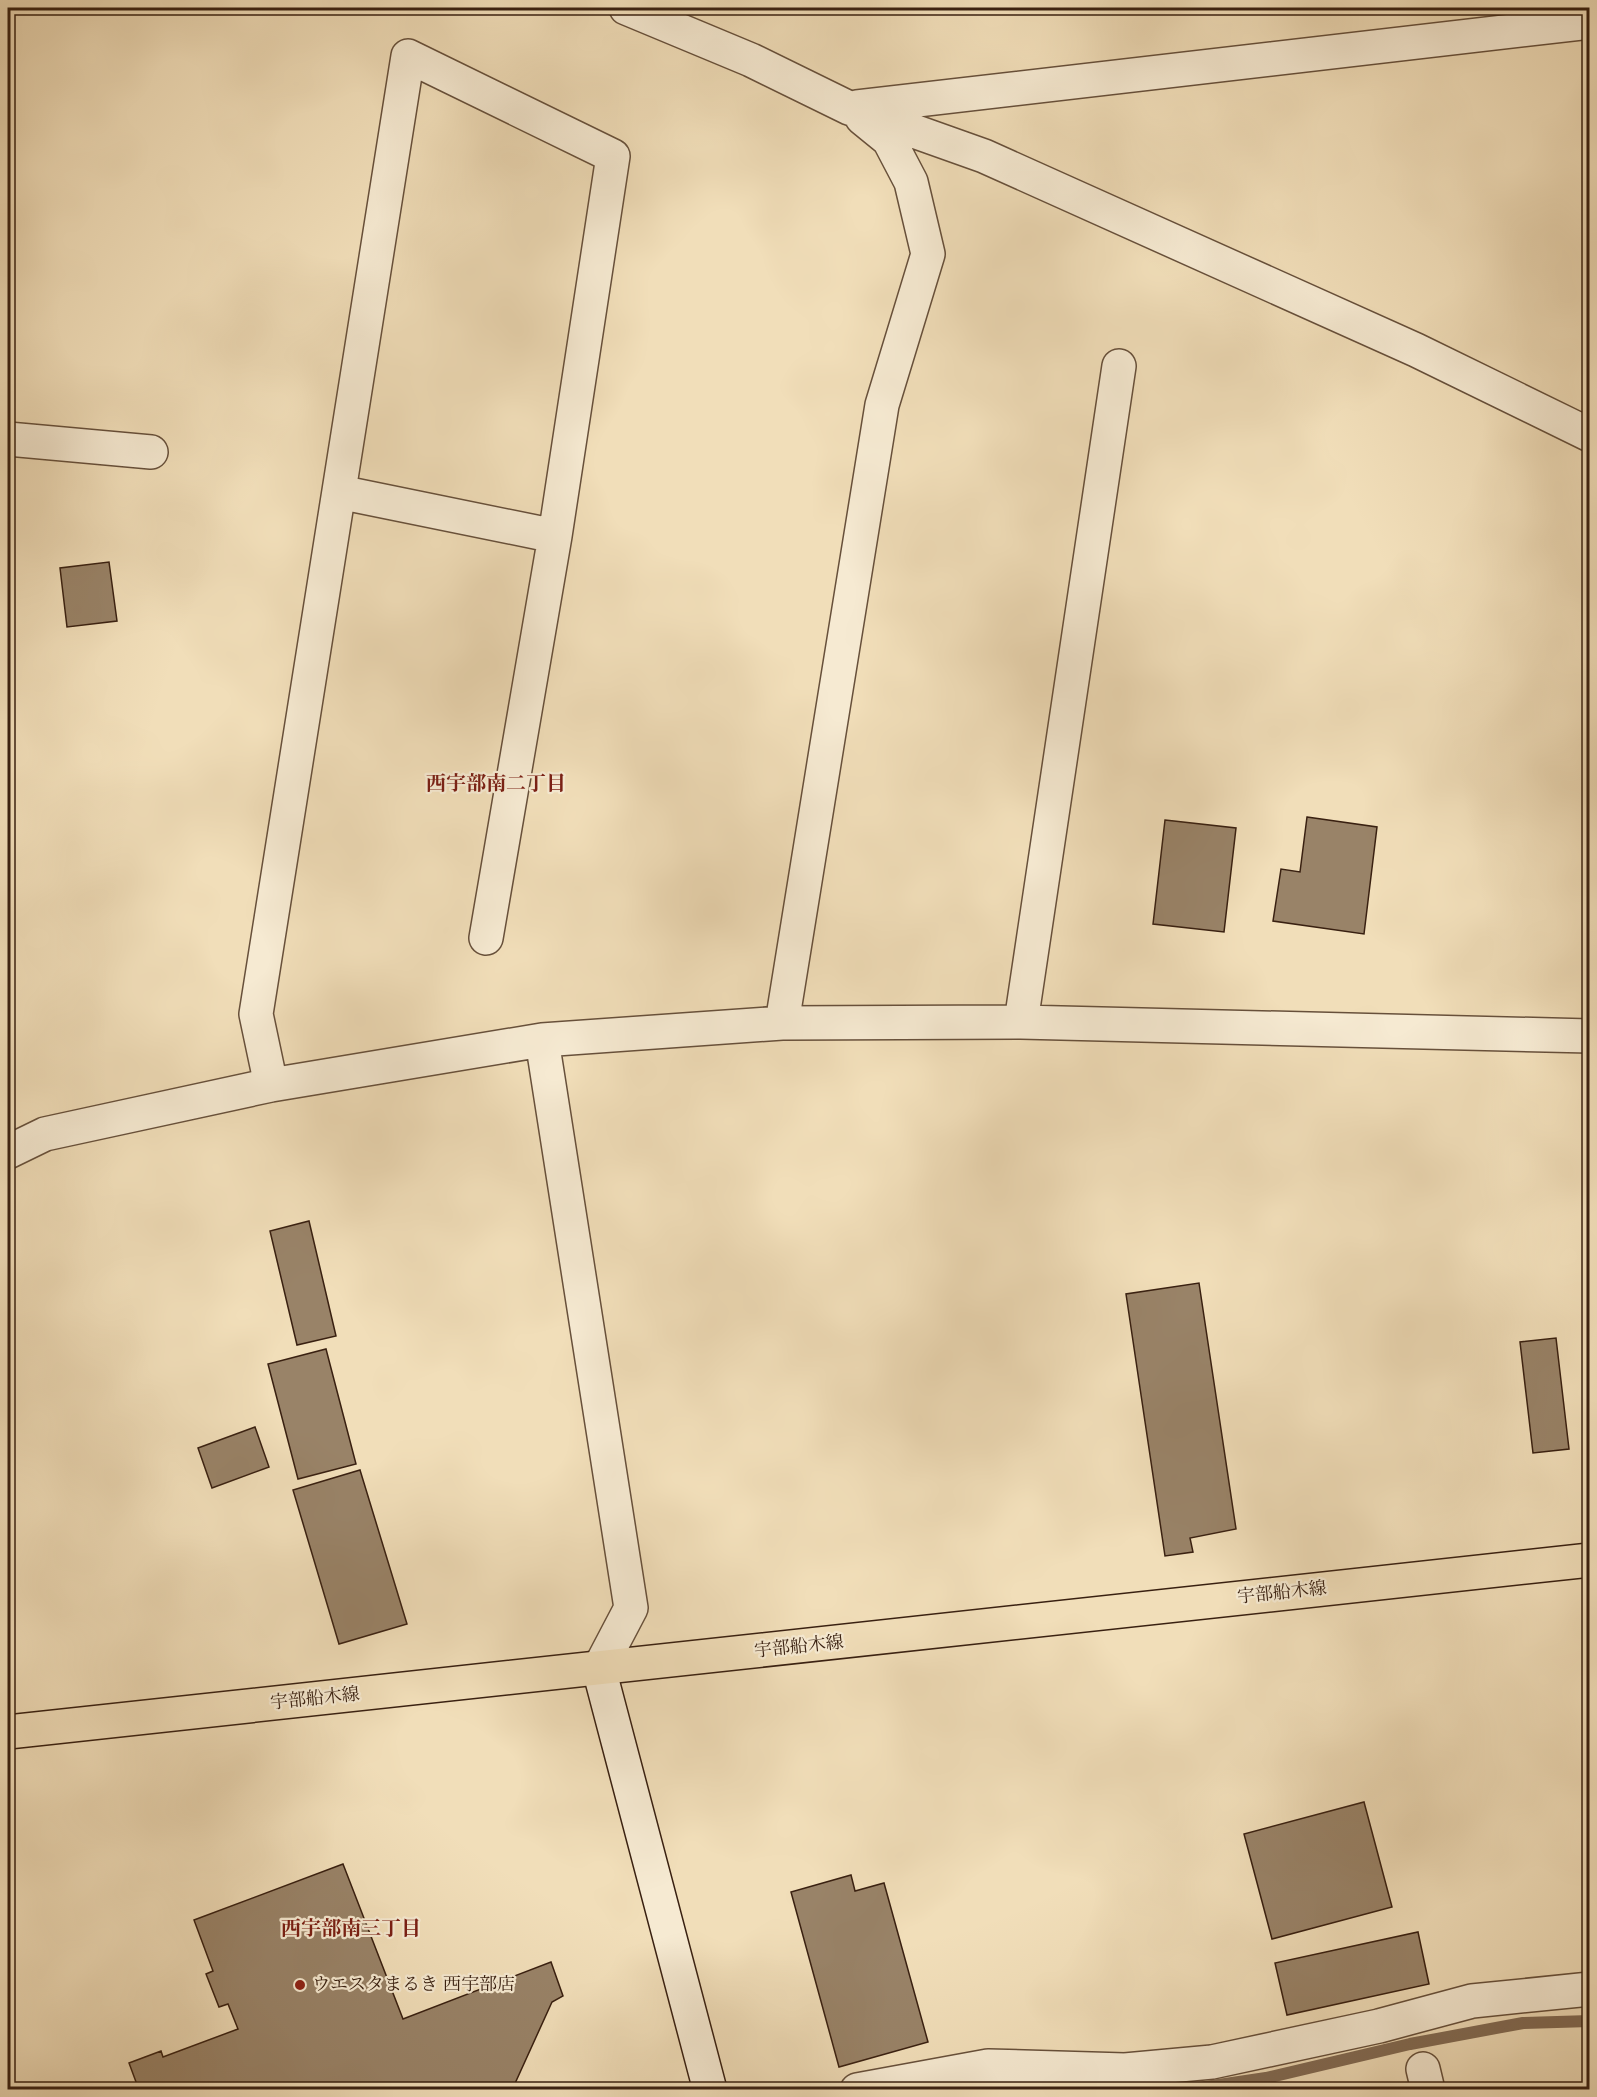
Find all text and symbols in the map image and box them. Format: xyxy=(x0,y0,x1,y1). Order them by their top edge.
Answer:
district label: 西宇部南二丁目 xyxy=(426,772,566,795)
street label: 宇部船木線 xyxy=(1236,1577,1328,1607)
street label: 宇部船木線 xyxy=(753,1631,845,1661)
street label: 宇部船木線 xyxy=(269,1683,361,1713)
district label: 西宇部南三丁目 xyxy=(281,1917,421,1940)
place label: ウエスタまるき 西宇部店 xyxy=(312,1974,515,1994)
marker: ウエスタまるき 西宇部店 xyxy=(293,1978,307,1992)

